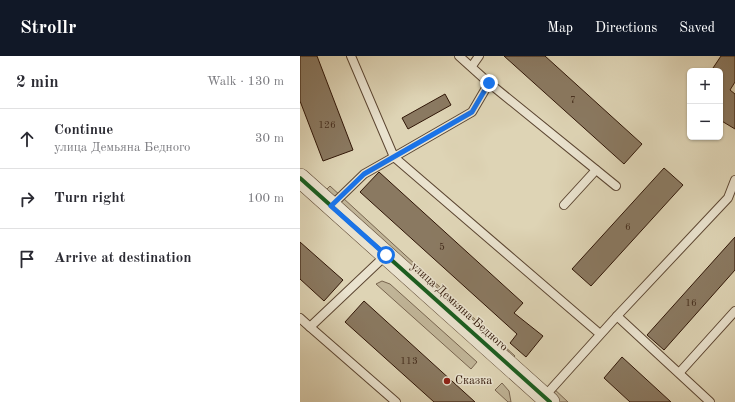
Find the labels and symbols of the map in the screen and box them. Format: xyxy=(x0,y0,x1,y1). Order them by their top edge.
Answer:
route end xyxy=(480,74,498,92)
house number: 7 xyxy=(570,95,576,105)
house number: 126 xyxy=(318,120,336,130)
house number: 6 xyxy=(625,222,631,232)
house number: 5 xyxy=(439,242,445,252)
route start xyxy=(377,246,395,264)
street label: улица Демьяна Бедного xyxy=(408,260,510,354)
house number: 16 xyxy=(685,298,697,308)
house number: 113 xyxy=(400,356,418,366)
place label: Сказка xyxy=(455,375,492,387)
marker: Сказка xyxy=(442,376,452,386)

